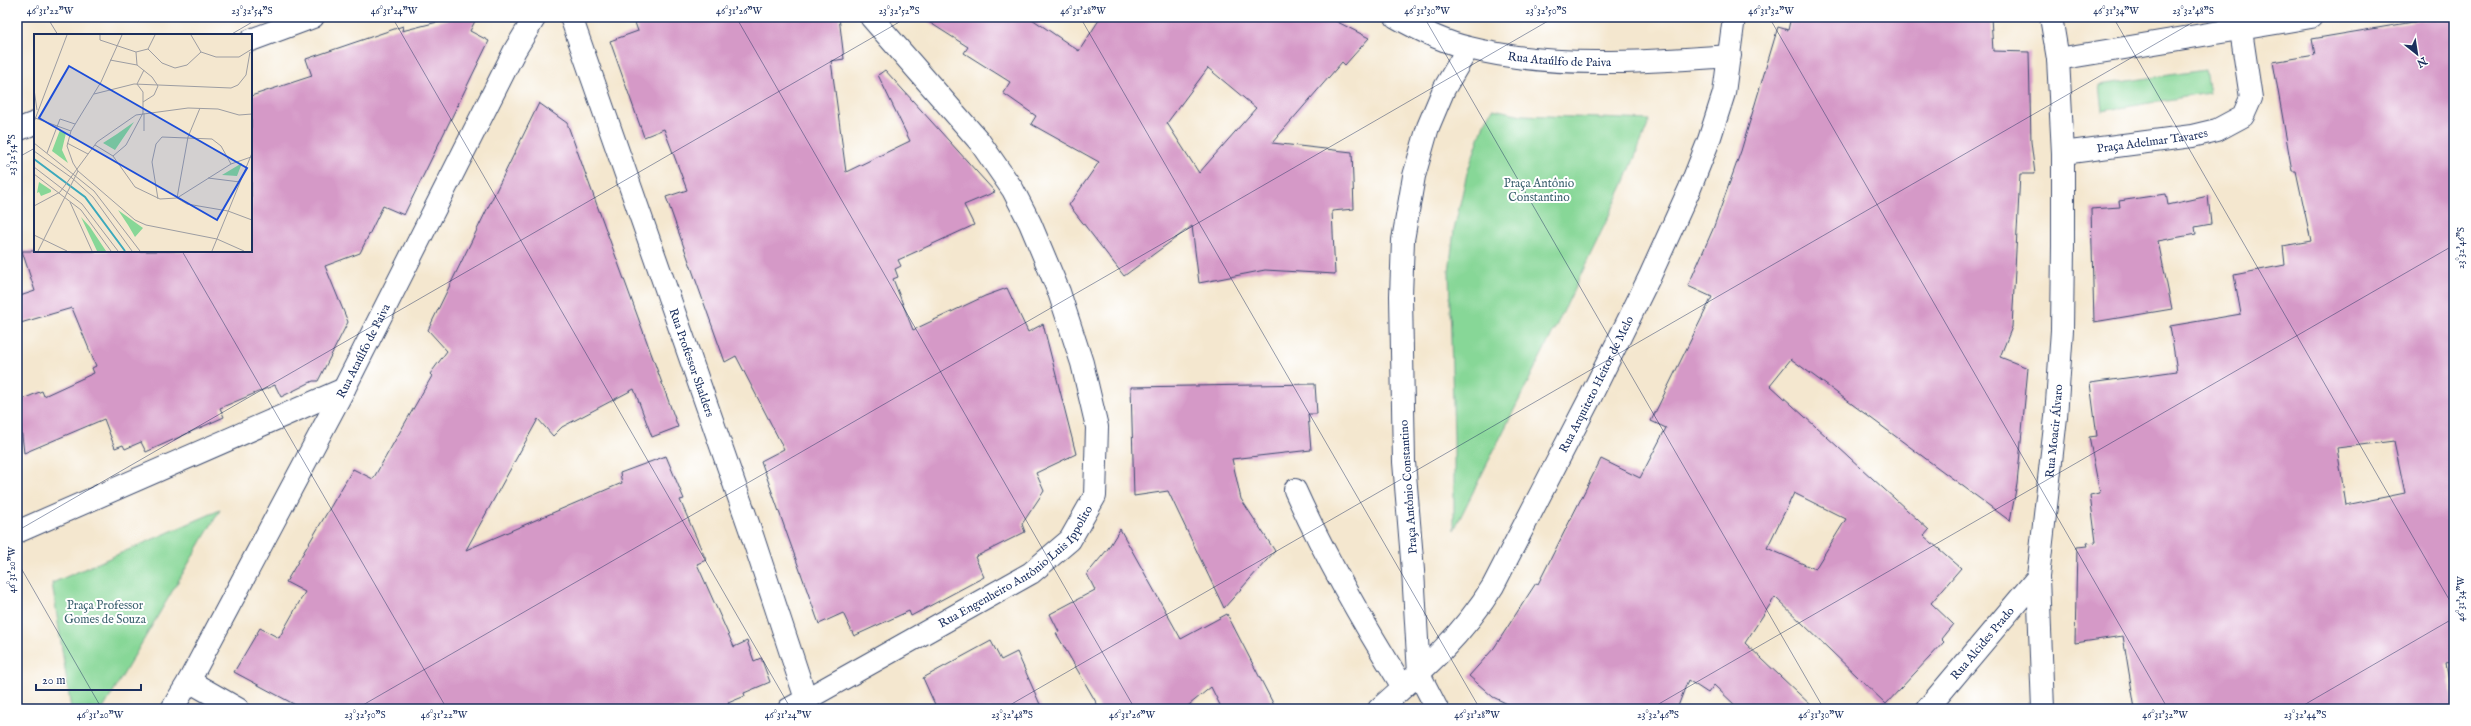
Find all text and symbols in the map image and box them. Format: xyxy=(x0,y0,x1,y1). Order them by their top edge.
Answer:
text: 46°31'22"W xyxy=(27,5,74,18)
text: 23°32'54"S xyxy=(231,5,273,18)
text: 46°31'24"W xyxy=(371,5,418,18)
text: 46°31'26"W xyxy=(716,5,762,18)
text: 23°32'52"S xyxy=(878,5,920,18)
text: 46°31'28"W xyxy=(1060,5,1106,18)
text: 46°31'30"W xyxy=(1404,5,1450,18)
text: 23°32'50"S xyxy=(1525,5,1567,18)
text: 46°31'32"W xyxy=(1748,5,1794,18)
text: 46°31'34"W xyxy=(2093,5,2139,18)
text: 23°32'48"S xyxy=(2172,5,2214,18)
inset map xyxy=(34,34,252,252)
north arrow xyxy=(2397,34,2437,74)
street label: Rua Ataúlfo de Paiva xyxy=(1507,49,1612,70)
text: N xyxy=(2413,53,2430,70)
street label: Praça Adelmar Tavares xyxy=(2096,126,2209,156)
text: 23°32'54"S xyxy=(6,134,19,176)
park label: Praça Antônio Constantino xyxy=(1504,176,1575,205)
text: 23°32'46"S xyxy=(2455,227,2468,269)
street label: Rua Ataúlfo de Paiva xyxy=(334,301,394,401)
street label: Rua Professor Shalders xyxy=(665,306,717,419)
street label: Rua Arquiteto Heitor de Melo xyxy=(1556,313,1637,455)
street label: Rua Moacir Álvaro xyxy=(2042,383,2066,479)
street label: Praça Antônio Constantino xyxy=(1396,419,1421,555)
street label: Rua Engenheiro Antônio Luis Ippolito xyxy=(936,502,1096,631)
text: 46°31'20"W xyxy=(6,546,19,593)
text: 46°31'34"W xyxy=(2455,576,2468,622)
park label: Praça Professor Gomes de Souza xyxy=(64,598,147,627)
street label: Rua Alcides Prado xyxy=(1948,603,2018,683)
scale bar xyxy=(36,666,141,692)
text: 20 m xyxy=(42,673,65,688)
text: 46°31'20"W xyxy=(77,709,124,722)
text: 23°32'50"S xyxy=(344,709,386,722)
text: 46°31'22"W xyxy=(421,709,468,722)
text: 46°31'24"W xyxy=(765,709,812,722)
text: 23°32'48"S xyxy=(991,709,1033,722)
text: 46°31'26"W xyxy=(1109,709,1155,722)
text: 46°31'28"W xyxy=(1454,709,1500,722)
text: 23°32'46"S xyxy=(1637,709,1679,722)
text: 46°31'30"W xyxy=(1798,709,1844,722)
text: 46°31'32"W xyxy=(2142,709,2188,722)
text: 23°32'44"S xyxy=(2284,709,2326,722)

